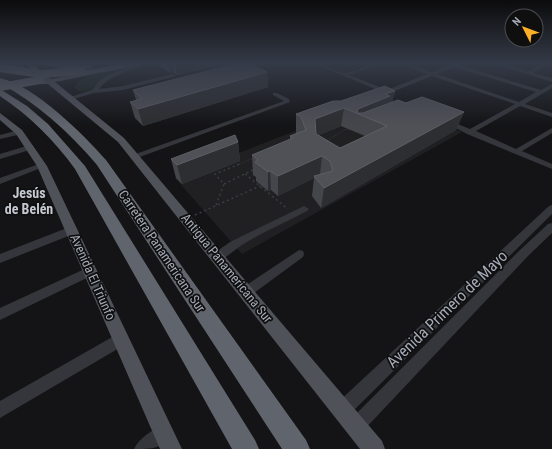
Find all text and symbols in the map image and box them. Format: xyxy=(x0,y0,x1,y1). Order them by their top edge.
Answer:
north arrow xyxy=(504,8,544,48)
text: N xyxy=(510,15,524,29)
district label: Jesús de Belén xyxy=(5,185,53,217)
street label: Carretera Panamericana Sur xyxy=(116,187,208,315)
street label: Antigua Panamericana Sur xyxy=(178,210,276,326)
street label: Avenida El Triunfo xyxy=(67,232,119,322)
street label: Avenida Primero de Mayo xyxy=(383,246,511,372)

